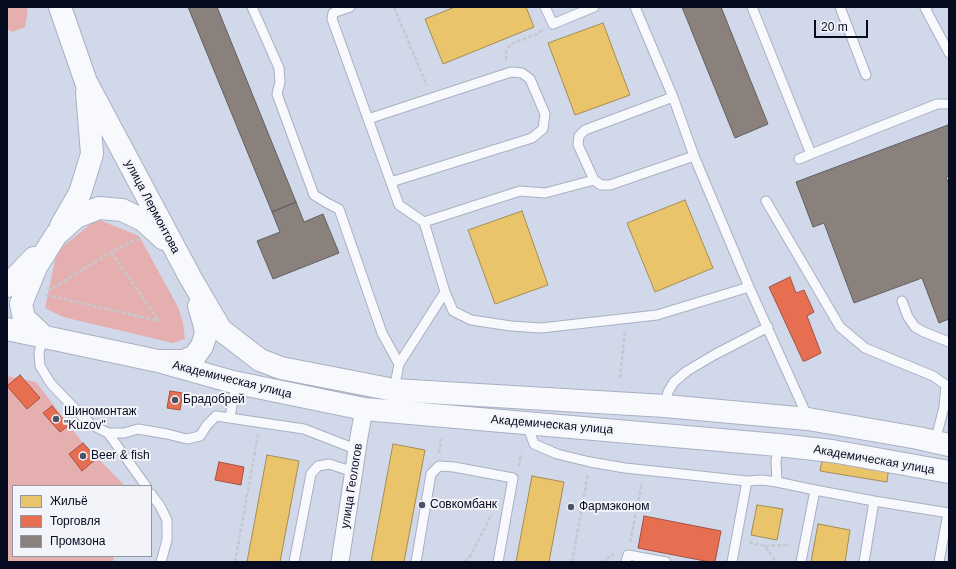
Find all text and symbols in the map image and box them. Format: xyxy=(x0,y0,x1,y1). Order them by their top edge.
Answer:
scale bar xyxy=(816,12,870,38)
text: 20 m xyxy=(821,20,848,34)
street label: улица Лермонтова xyxy=(121,158,183,256)
street label: Академическая улица xyxy=(171,358,293,402)
place label: Брадобрей xyxy=(183,393,245,407)
marker: Брадобрей xyxy=(170,395,180,405)
place label: Шиномонтаж "Kuzov" xyxy=(64,405,137,433)
street label: Академическая улица xyxy=(490,412,614,438)
marker: Шиномонтаж "Kuzov" xyxy=(51,414,61,424)
street label: улица Геологов xyxy=(338,442,366,530)
street label: Академическая улица xyxy=(812,442,936,478)
place label: Beer & fish xyxy=(91,449,150,463)
marker: Beer & fish xyxy=(78,451,88,461)
legend xyxy=(12,485,152,557)
text: Жильё xyxy=(50,494,88,508)
place label: Совкомбанк xyxy=(430,498,497,512)
marker: Совкомбанк xyxy=(417,500,427,510)
place label: Фармэконом xyxy=(579,500,649,514)
marker: Фармэконом xyxy=(566,502,576,512)
text: Торговля xyxy=(50,514,100,528)
text: Промзона xyxy=(50,534,105,548)

